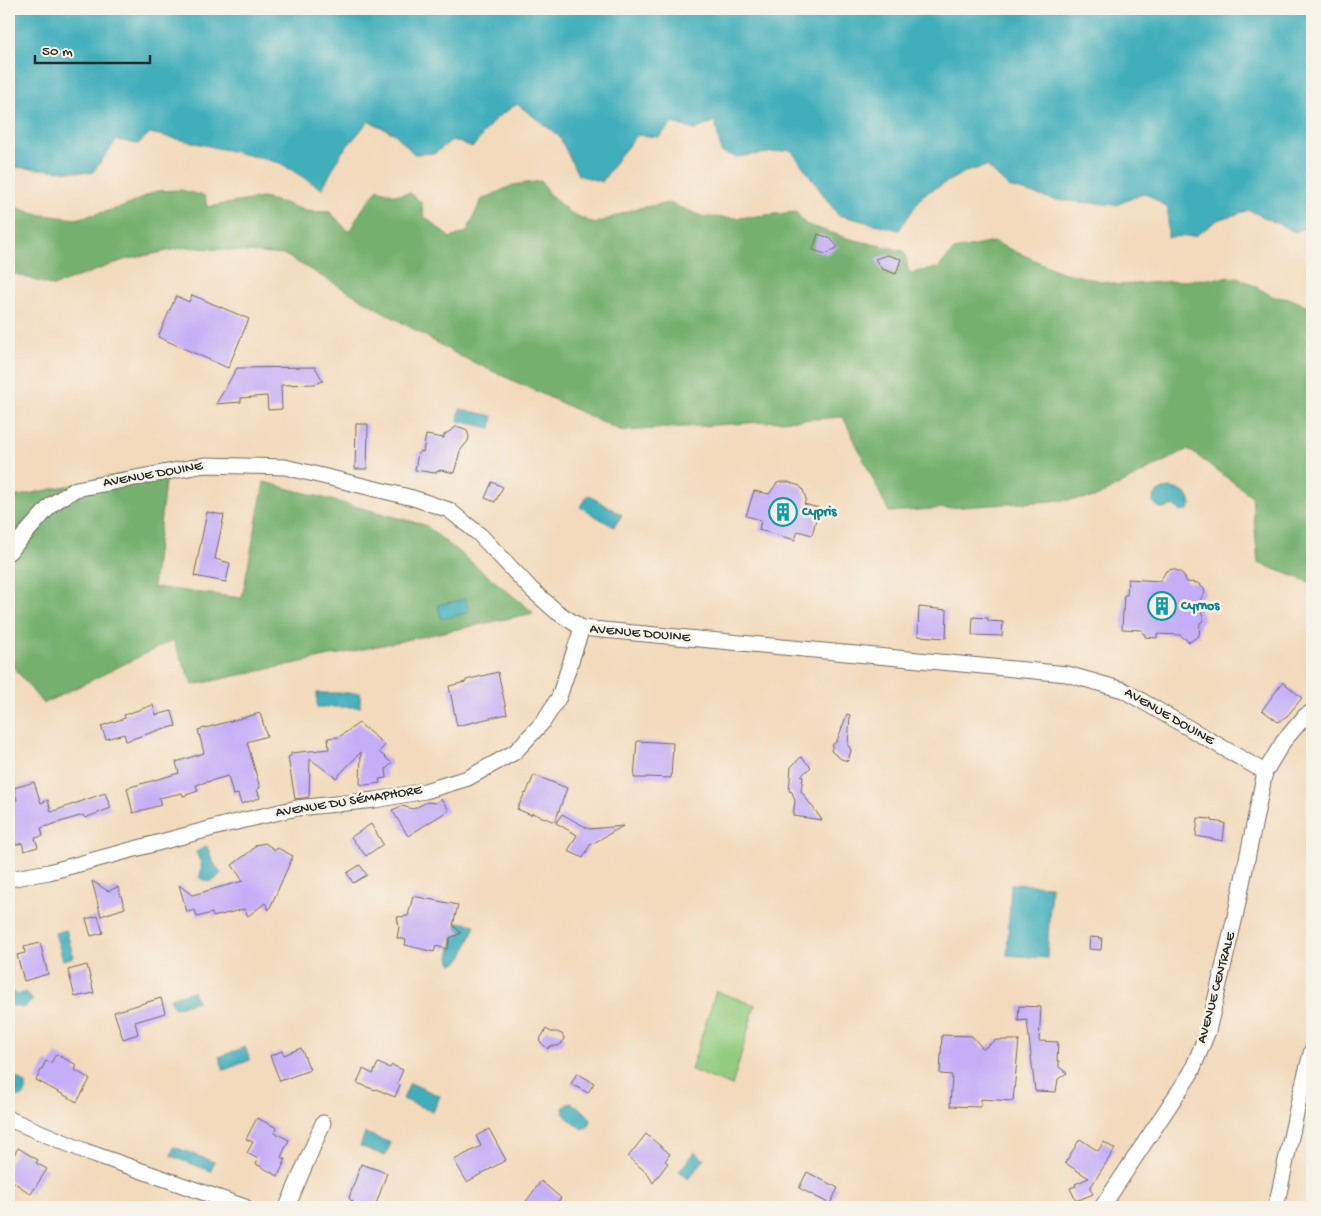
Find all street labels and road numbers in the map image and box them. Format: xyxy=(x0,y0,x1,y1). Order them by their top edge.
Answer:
street label: AVENUE DOUINE xyxy=(102,458,205,492)
street label: AVENUE DOUINE xyxy=(589,621,692,647)
street label: AVENUE DOUINE xyxy=(1121,684,1218,750)
street label: AVENUE DU SÉMAPHORE xyxy=(275,782,425,822)
street label: AVENUE CENTRALE xyxy=(1194,929,1240,1045)

